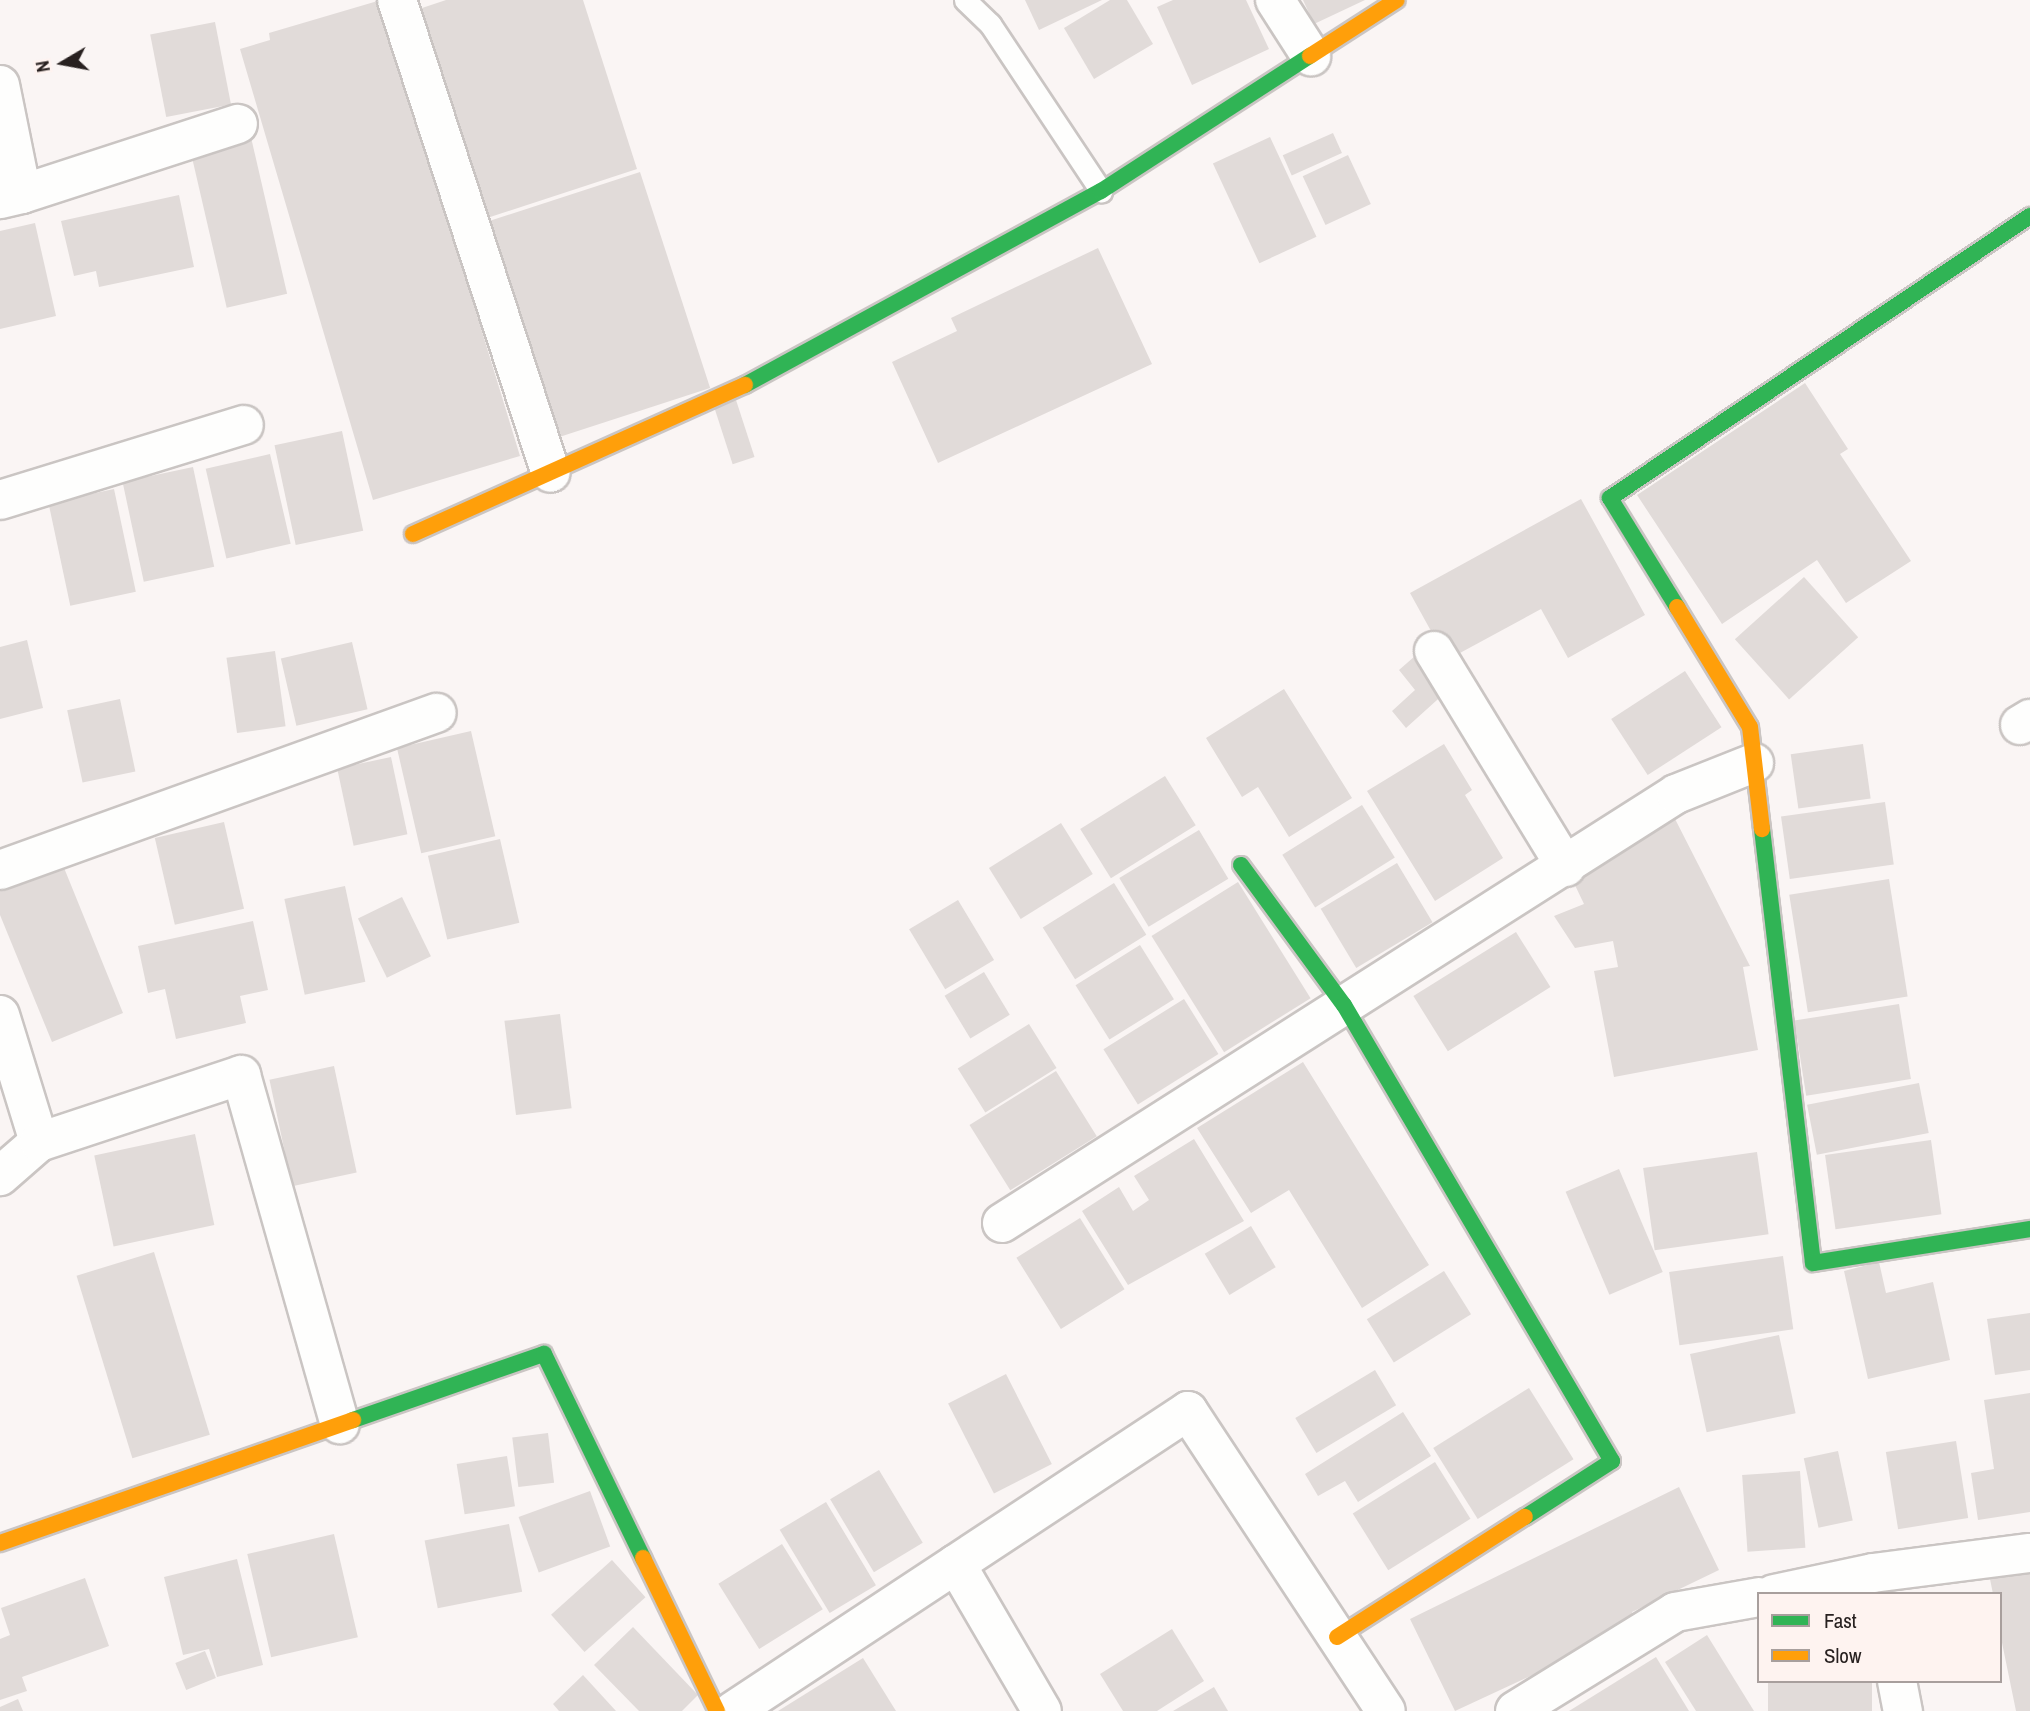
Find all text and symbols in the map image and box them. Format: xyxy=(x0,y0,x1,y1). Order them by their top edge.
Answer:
north arrow xyxy=(28,28,98,98)
text: N xyxy=(29,59,56,74)
legend xyxy=(1757,1592,2002,1683)
text: Fast xyxy=(1824,1606,1857,1635)
text: Slow xyxy=(1824,1641,1861,1670)

